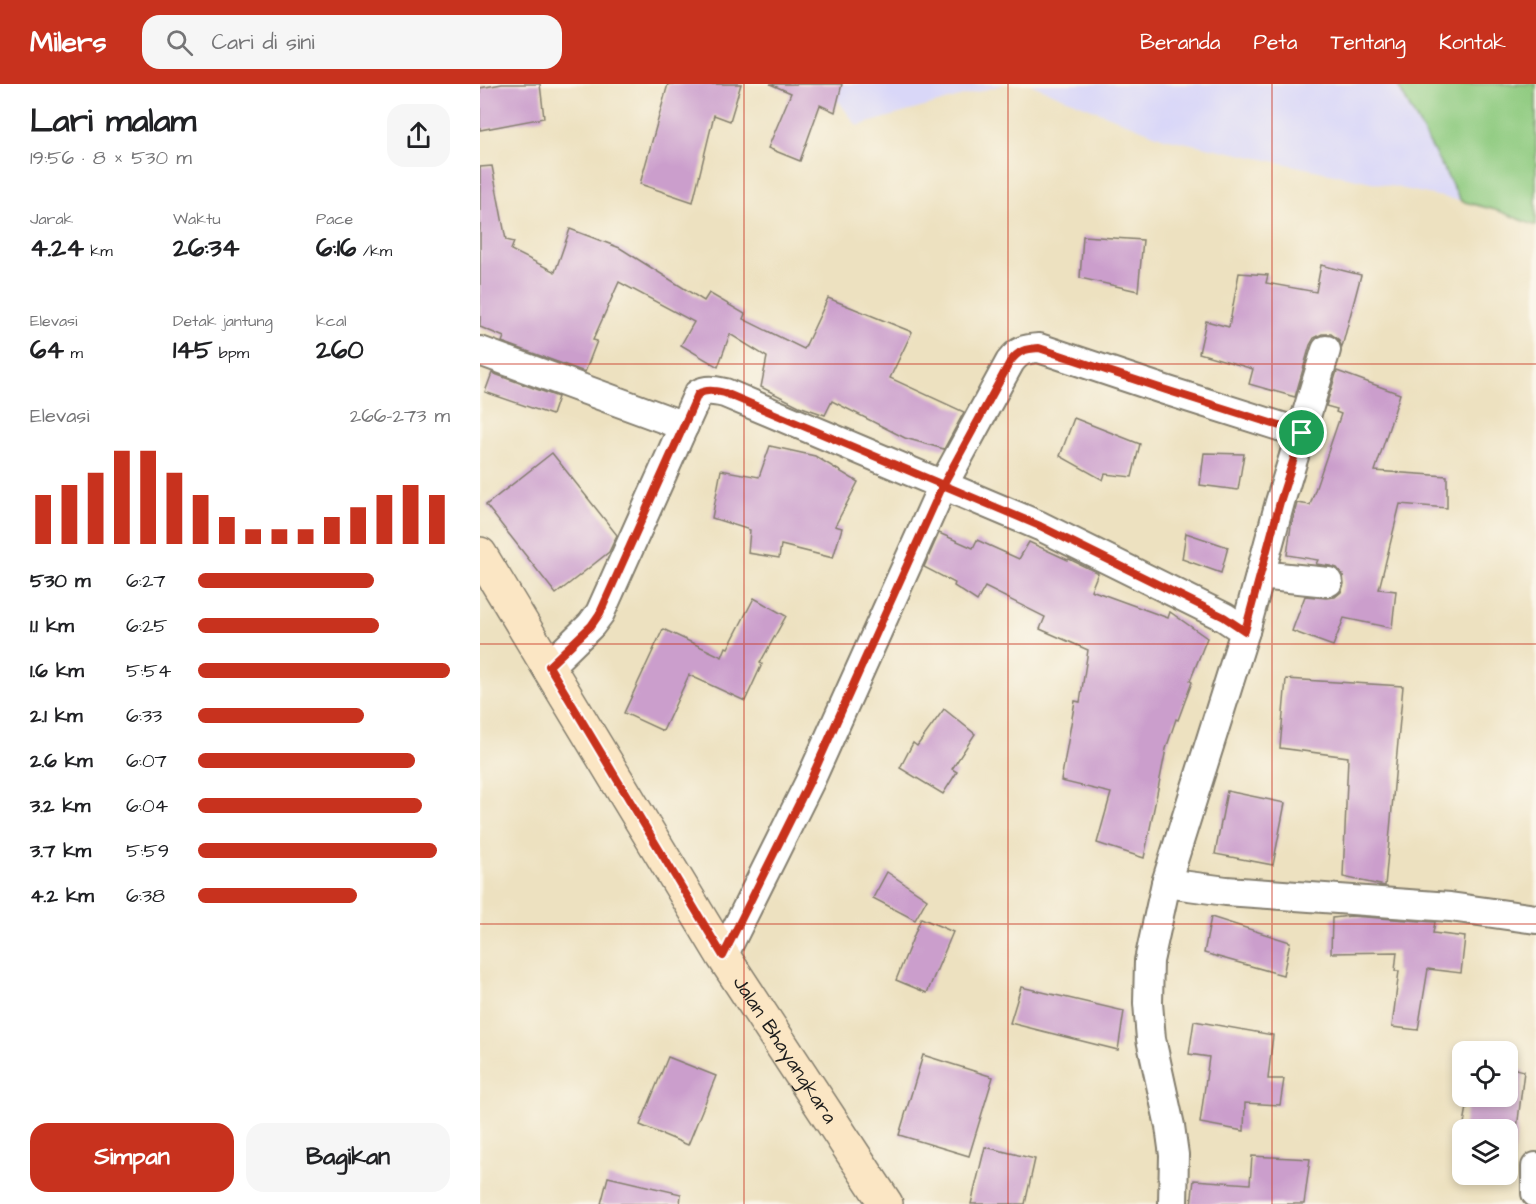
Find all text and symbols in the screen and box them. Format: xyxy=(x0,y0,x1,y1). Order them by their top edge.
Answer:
search box xyxy=(142,15,562,69)
text: Milers xyxy=(30,23,106,62)
icon: search xyxy=(163,26,196,59)
text: Cari di sini xyxy=(211,27,315,58)
text: Beranda xyxy=(1140,28,1221,57)
text: Peta xyxy=(1254,28,1297,57)
text: Tentang xyxy=(1330,28,1406,57)
text: Kontak xyxy=(1439,28,1506,57)
text: Lari malam xyxy=(30,98,196,144)
button: share xyxy=(387,104,450,167)
text: 19:56 · 8 × 530 m xyxy=(30,144,192,172)
text: Jarak xyxy=(30,208,73,230)
text: Waktu xyxy=(173,208,221,230)
text: Pace xyxy=(316,208,353,230)
text: 4.24 xyxy=(30,230,84,266)
text: 26:34 xyxy=(173,230,239,266)
text: 6:16 xyxy=(316,230,356,266)
text: km xyxy=(84,240,113,262)
text: /km xyxy=(356,240,392,262)
text: Elevasi xyxy=(30,310,78,332)
text: Detak jantung xyxy=(173,310,273,332)
text: kcal xyxy=(316,310,347,332)
text: 64 xyxy=(30,332,64,368)
text: 145 xyxy=(173,332,212,368)
text: 260 xyxy=(316,332,364,368)
text: m xyxy=(64,342,83,364)
text: bpm xyxy=(212,342,249,364)
text: Elevasi xyxy=(30,402,89,430)
text: 266–273 m xyxy=(350,402,450,430)
pin xyxy=(1276,407,1327,458)
icon: arrive xyxy=(1285,416,1318,449)
text: 530 m xyxy=(30,567,91,595)
text: 6:27 xyxy=(126,567,166,595)
text: 1.1 km xyxy=(30,612,74,640)
text: 6:25 xyxy=(126,612,167,640)
text: 1.6 km xyxy=(30,657,84,685)
text: 5:54 xyxy=(126,657,171,685)
text: 2.1 km xyxy=(30,702,83,730)
text: 6:33 xyxy=(126,702,162,730)
text: 2.6 km xyxy=(30,747,93,775)
text: 6:07 xyxy=(126,747,167,775)
text: 3.2 km xyxy=(30,792,90,820)
text: 6:04 xyxy=(126,792,168,820)
text: 3.7 km xyxy=(30,837,91,865)
text: 5:59 xyxy=(126,837,169,865)
text: 4.2 km xyxy=(30,882,94,910)
text: 6:38 xyxy=(126,882,165,910)
street label: Jalan Bhayangkara xyxy=(726,970,843,1129)
map controls xyxy=(1452,1041,1518,1185)
button: locate xyxy=(1452,1041,1518,1107)
button: layers xyxy=(1452,1119,1518,1185)
button: Simpan xyxy=(30,1123,234,1192)
button: Bagikan xyxy=(246,1123,450,1192)

